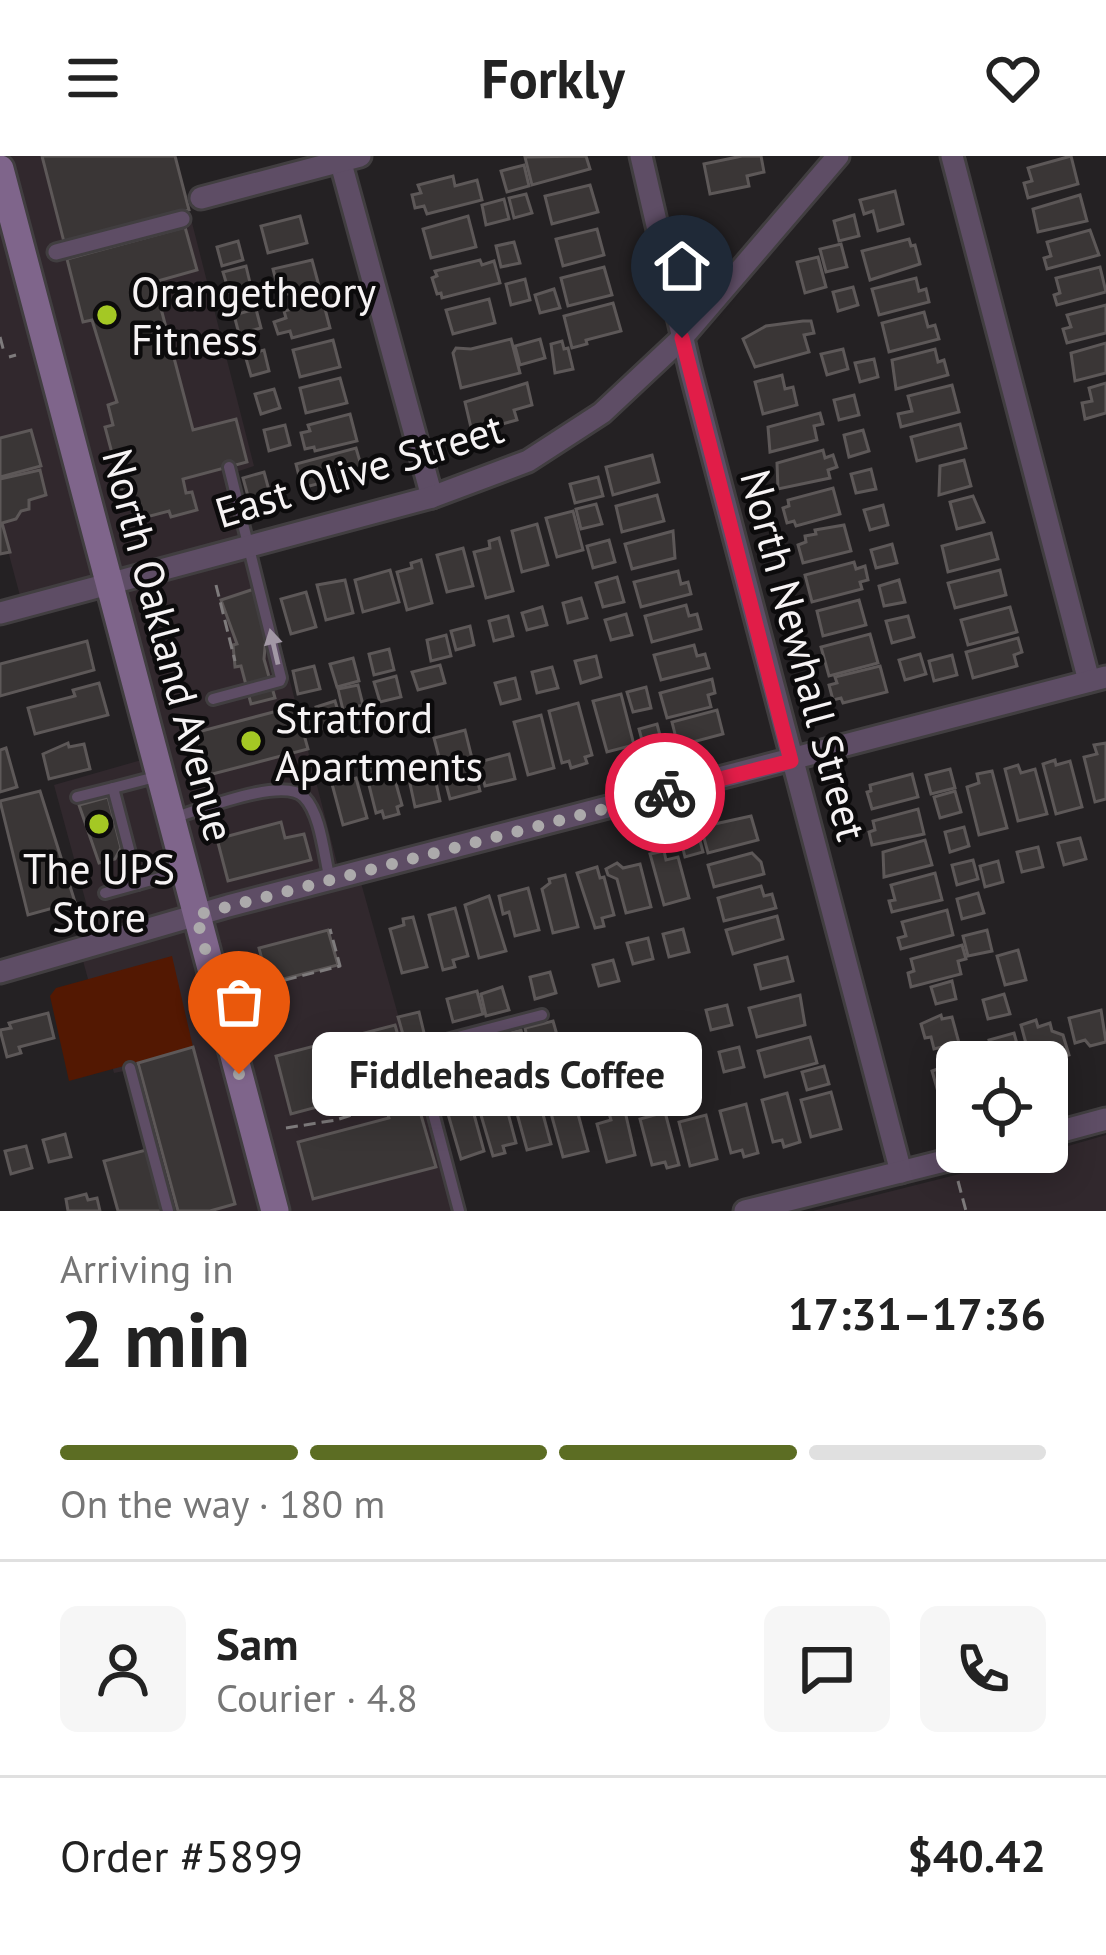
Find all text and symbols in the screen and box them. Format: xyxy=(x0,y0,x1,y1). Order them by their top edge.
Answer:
text: Forkly xyxy=(481,43,625,113)
icon: menu xyxy=(60,45,126,111)
icon: heart xyxy=(980,45,1046,111)
pin xyxy=(631,215,733,338)
icon: home xyxy=(649,233,715,299)
place label: Orangetheory Fitness xyxy=(131,264,377,367)
marker: Orangetheory Fitness xyxy=(94,302,120,328)
street label: East Olive Street xyxy=(208,400,510,540)
street label: North Oakland Avenue xyxy=(90,443,248,847)
street label: North Newhall Street xyxy=(728,464,880,846)
one-way arrow xyxy=(264,629,283,666)
place label: Stratford Apartments xyxy=(275,690,483,793)
marker: Stratford Apartments xyxy=(238,728,264,754)
courier xyxy=(605,733,725,853)
icon: bike xyxy=(632,760,698,826)
marker: The UPS Store xyxy=(86,811,112,837)
place label: The UPS Store xyxy=(23,841,175,944)
pin xyxy=(188,951,290,1074)
icon: bag xyxy=(206,969,272,1035)
callout: Fiddleheads Coffee xyxy=(311,1032,701,1116)
map controls xyxy=(936,1041,1068,1173)
button: locate xyxy=(936,1041,1068,1173)
text: Fiddleheads Coffee xyxy=(349,1048,665,1099)
text: Arriving in xyxy=(60,1243,234,1294)
text: 17:31–17:36 xyxy=(788,1284,1046,1342)
text: 2 min xyxy=(60,1288,250,1389)
text: On the way · 180 m xyxy=(60,1478,385,1529)
button: person xyxy=(60,1606,186,1732)
button: chat xyxy=(764,1606,890,1732)
button: phone xyxy=(920,1606,1046,1732)
text: Sam xyxy=(216,1614,298,1672)
text: Courier · 4.8 xyxy=(216,1672,418,1723)
text: Order #5899 xyxy=(60,1826,303,1884)
text: $40.42 xyxy=(907,1826,1046,1884)

